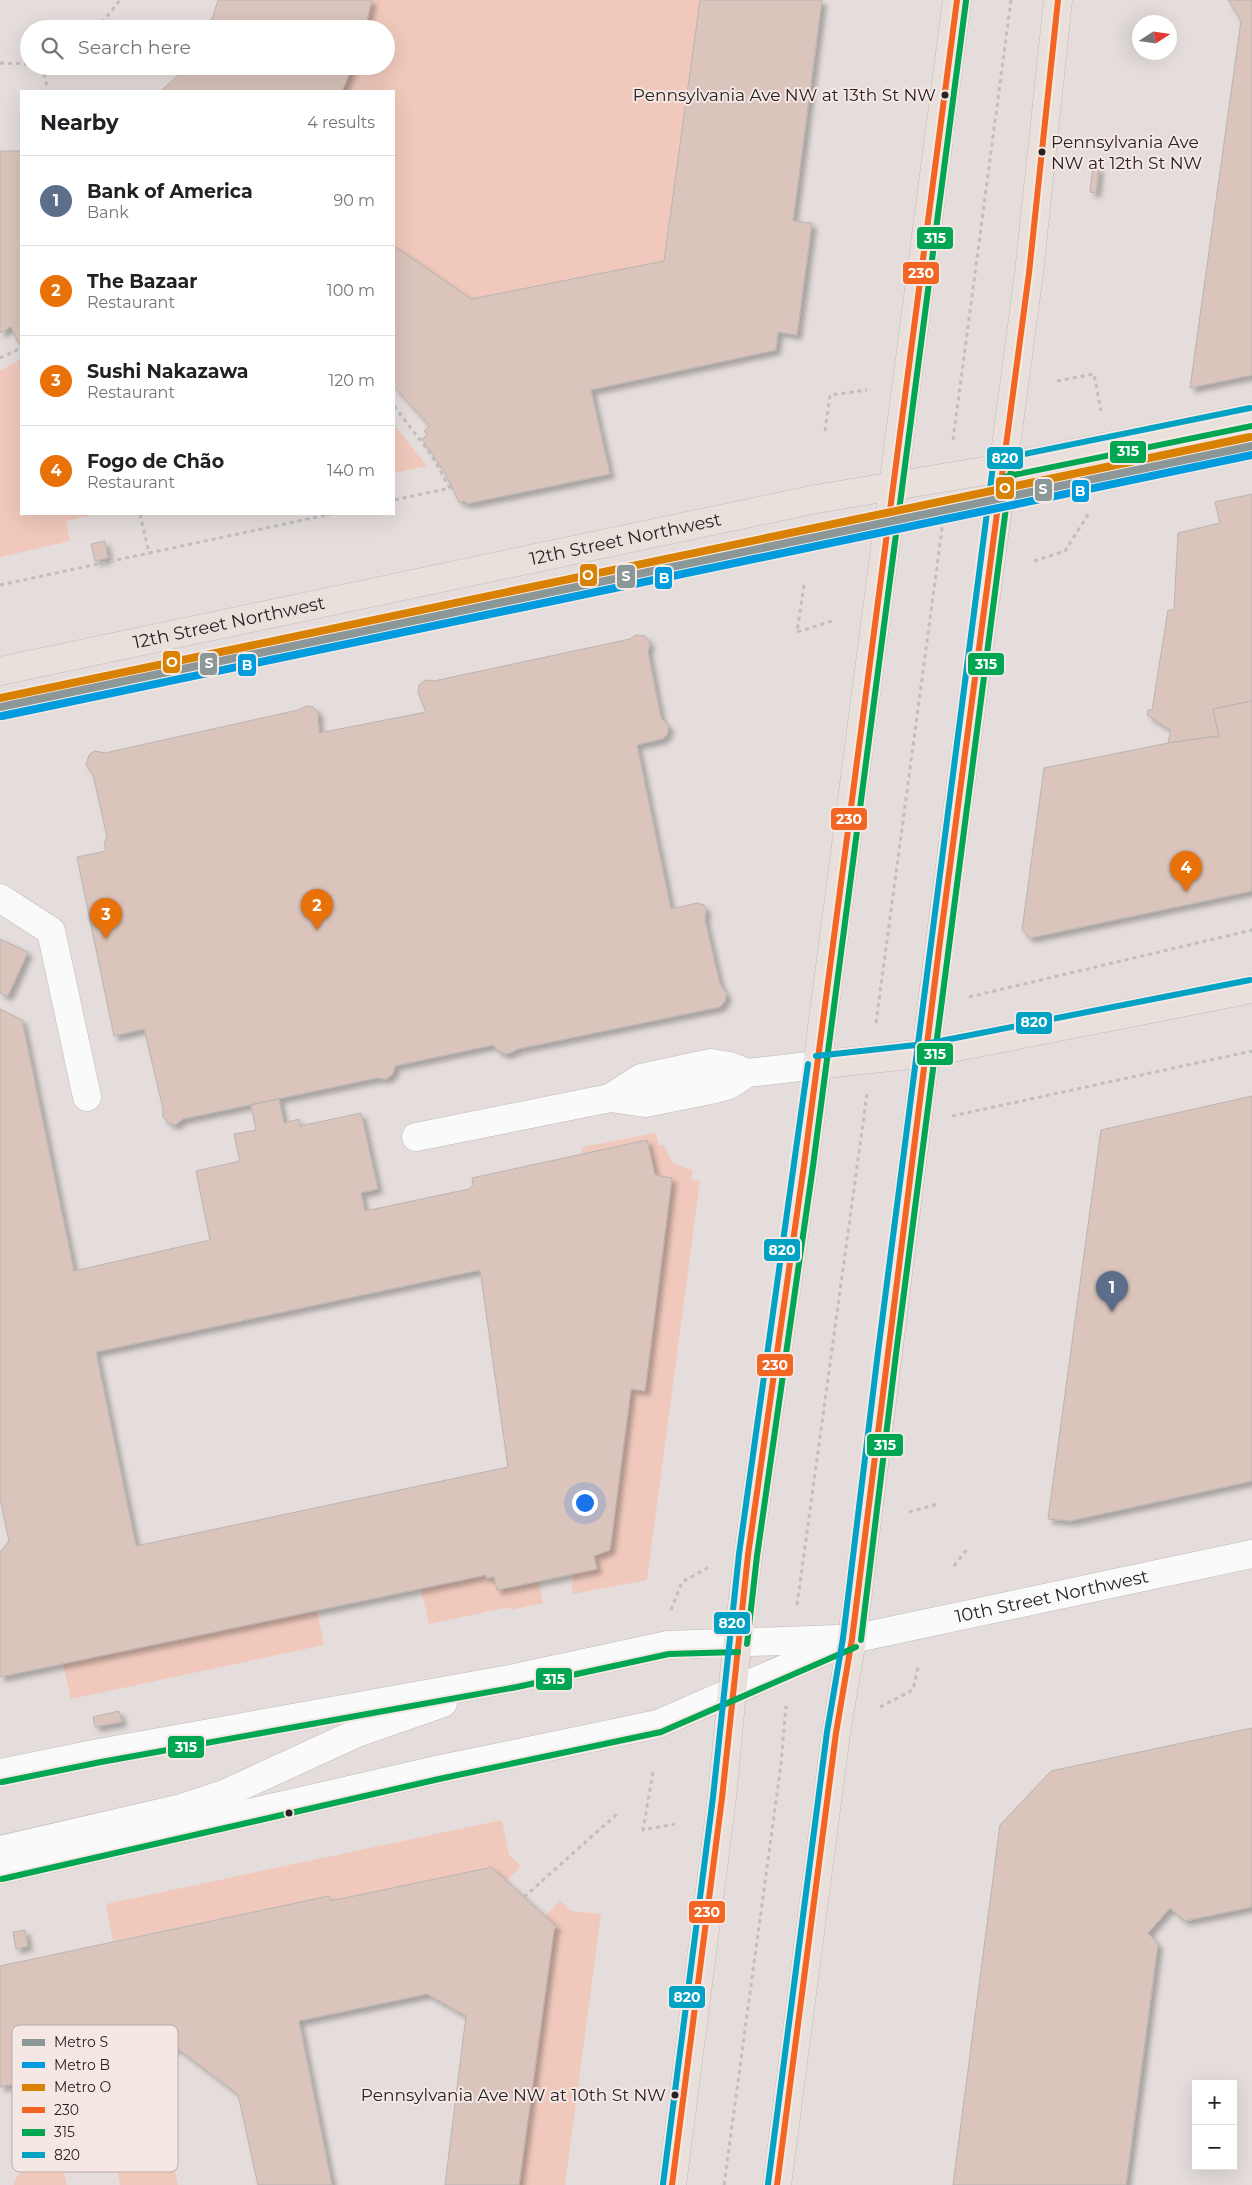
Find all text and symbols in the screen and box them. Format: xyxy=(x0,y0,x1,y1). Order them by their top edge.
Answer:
north arrow xyxy=(1132,15,1177,60)
search box xyxy=(20,20,395,75)
icon: search xyxy=(38,34,66,62)
text: Search here xyxy=(78,36,191,59)
place label: Pennsylvania Ave NW at 13th St NW xyxy=(633,85,936,105)
marker: Pennsylvania Ave NW at 13th St NW xyxy=(940,90,950,100)
text: Nearby xyxy=(40,110,119,135)
text: 4 results xyxy=(307,113,375,132)
place label: Pennsylvania Ave NW at 12th St NW xyxy=(1051,132,1202,173)
marker: Pennsylvania Ave NW at 12th St NW xyxy=(1037,147,1047,157)
text: Bank of America xyxy=(87,180,253,203)
text: 1 xyxy=(53,191,59,210)
text: 90 m xyxy=(333,191,375,210)
text: Bank xyxy=(87,203,129,222)
line badge: 315 xyxy=(916,226,954,250)
text: 315 xyxy=(923,229,946,247)
line badge: 230 xyxy=(902,261,940,285)
text: 230 xyxy=(908,264,934,282)
text: The Bazaar xyxy=(87,270,198,293)
text: 2 xyxy=(51,281,61,300)
text: 100 m xyxy=(327,281,375,300)
text: Restaurant xyxy=(87,293,175,312)
text: Sushi Nakazawa xyxy=(87,360,249,383)
text: 3 xyxy=(51,371,61,390)
text: 120 m xyxy=(328,371,375,390)
text: Restaurant xyxy=(87,383,175,402)
line badge: 315 xyxy=(1109,440,1147,464)
text: 315 xyxy=(1116,442,1139,460)
line badge: 820 xyxy=(986,446,1024,470)
text: 820 xyxy=(991,449,1019,467)
text: Fogo de Chão xyxy=(87,450,224,473)
text: 4 xyxy=(50,461,62,480)
text: 140 m xyxy=(327,461,375,480)
text: Restaurant xyxy=(87,473,175,492)
line badge: O xyxy=(995,476,1015,500)
line badge: S xyxy=(1034,478,1053,502)
text: O xyxy=(999,479,1011,497)
line badge: B xyxy=(1071,479,1090,503)
text: S xyxy=(1039,480,1048,498)
text: B xyxy=(1075,482,1086,500)
street label: 12th Street Northwest xyxy=(527,508,723,570)
line badge: O xyxy=(579,563,598,587)
line badge: S xyxy=(616,564,636,589)
text: O xyxy=(582,566,594,584)
line badge: B xyxy=(654,566,673,590)
text: S xyxy=(622,567,631,585)
text: B xyxy=(659,569,670,587)
street label: 12th Street Northwest xyxy=(131,592,327,654)
line badge: O xyxy=(162,650,181,674)
line badge: S xyxy=(199,652,218,676)
line badge: 315 xyxy=(967,652,1005,676)
text: O xyxy=(166,653,178,671)
line badge: B xyxy=(237,653,257,677)
text: S xyxy=(205,654,214,672)
text: 315 xyxy=(974,655,997,673)
text: B xyxy=(242,656,253,674)
line badge: 230 xyxy=(830,807,868,831)
text: 230 xyxy=(836,810,862,828)
pin: 4 xyxy=(1170,851,1202,892)
pin: 2 xyxy=(301,889,333,930)
pin: 3 xyxy=(90,898,122,939)
line badge: 820 xyxy=(1015,1011,1053,1035)
text: 820 xyxy=(1020,1013,1048,1031)
line badge: 315 xyxy=(916,1042,954,1066)
text: 315 xyxy=(923,1045,946,1063)
line badge: 820 xyxy=(763,1238,801,1262)
text: 820 xyxy=(768,1241,796,1259)
pin: 1 xyxy=(1096,1271,1128,1312)
line badge: 230 xyxy=(756,1353,794,1377)
text: 230 xyxy=(762,1356,788,1374)
line badge: 315 xyxy=(866,1433,904,1457)
text: 315 xyxy=(873,1436,896,1454)
your location xyxy=(572,1490,598,1516)
street label: 10th Street Northwest xyxy=(953,1565,1150,1628)
line badge: 820 xyxy=(713,1611,751,1635)
text: 820 xyxy=(718,1614,746,1632)
line badge: 315 xyxy=(535,1667,573,1691)
text: 315 xyxy=(542,1670,565,1688)
line badge: 315 xyxy=(167,1735,205,1759)
text: 315 xyxy=(174,1738,197,1756)
unlabelled marker xyxy=(284,1808,294,1818)
line badge: 230 xyxy=(688,1900,726,1924)
text: 230 xyxy=(694,1903,720,1921)
line badge: 820 xyxy=(668,1985,706,2009)
text: 820 xyxy=(673,1988,701,2006)
legend xyxy=(12,2025,178,2172)
text: Metro S xyxy=(54,2033,108,2051)
text: Metro B xyxy=(54,2056,110,2074)
text: Metro O xyxy=(54,2078,111,2096)
map controls xyxy=(1192,2080,1237,2170)
button: + xyxy=(1192,2080,1237,2125)
place label: Pennsylvania Ave NW at 10th St NW xyxy=(361,2085,666,2105)
marker: Pennsylvania Ave NW at 10th St NW xyxy=(670,2090,680,2100)
text: 230 xyxy=(54,2101,79,2119)
text: 315 xyxy=(54,2123,75,2141)
button: − xyxy=(1192,2125,1237,2170)
text: 820 xyxy=(54,2146,80,2164)

